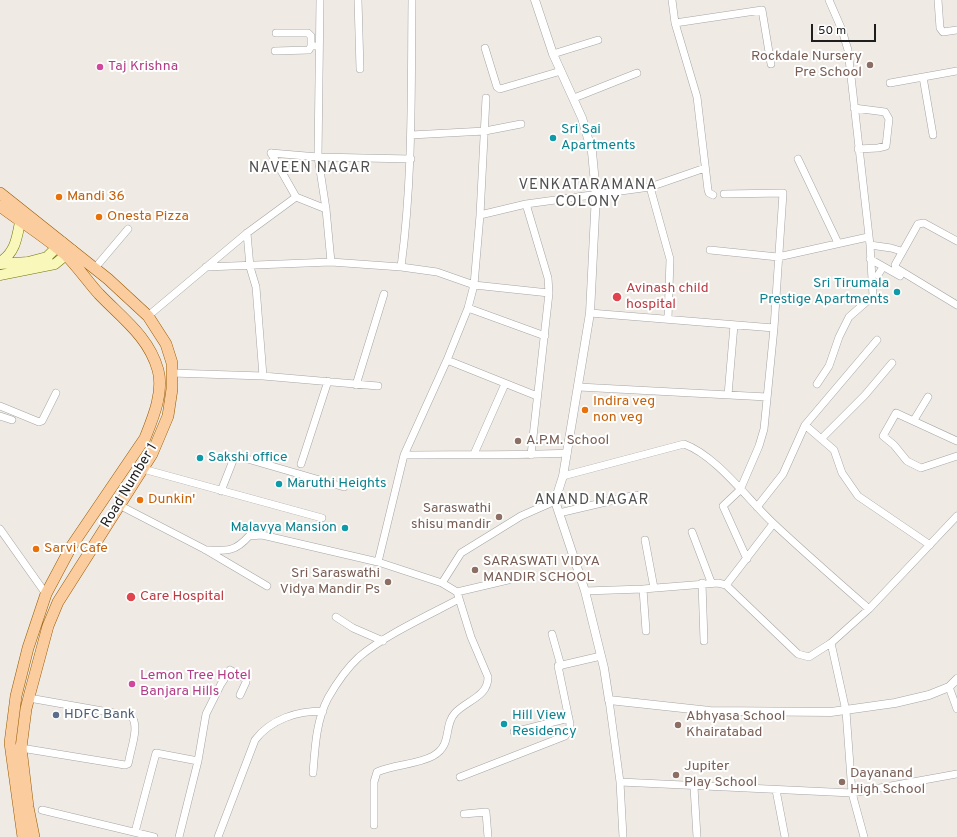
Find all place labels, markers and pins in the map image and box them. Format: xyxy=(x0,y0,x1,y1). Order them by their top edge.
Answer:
place label: Rockdale Nursery Pre School xyxy=(751,49,862,82)
place label: Taj Krishna xyxy=(108,59,178,75)
marker: Rockdale Nursery Pre School xyxy=(865,60,875,70)
marker: Taj Krishna xyxy=(95,62,105,72)
place label: Sri Sai Apartments xyxy=(561,122,636,154)
marker: Sri Sai Apartments xyxy=(548,133,558,143)
place label: Mandi 36 xyxy=(67,189,125,205)
marker: Mandi 36 xyxy=(54,192,64,202)
place label: Onesta Pizza xyxy=(107,209,189,225)
marker: Onesta Pizza xyxy=(94,212,104,222)
place label: Sri Tirumala Prestige Apartments xyxy=(759,276,889,308)
place label: Avinash child hospital xyxy=(626,281,709,314)
marker: Sri Tirumala Prestige Apartments xyxy=(892,287,902,297)
marker: Avinash child hospital xyxy=(611,291,623,303)
place label: Indira veg non veg xyxy=(593,394,655,426)
marker: Indira veg non veg xyxy=(580,405,590,415)
place label: A.P.M. School xyxy=(526,433,609,449)
marker: A.P.M. School xyxy=(513,436,523,446)
place label: Sakshi office xyxy=(208,450,288,466)
marker: Sakshi office xyxy=(195,453,205,463)
place label: Maruthi Heights xyxy=(287,476,387,492)
marker: Maruthi Heights xyxy=(274,479,284,489)
place label: Dunkin' xyxy=(148,492,195,508)
marker: Dunkin' xyxy=(135,495,145,505)
place label: Saraswathi shisu mandir xyxy=(411,501,491,534)
marker: Saraswathi shisu mandir xyxy=(494,512,504,522)
place label: Malavya Mansion xyxy=(230,520,337,536)
marker: Malavya Mansion xyxy=(340,523,350,533)
place label: Sarvi Cafe xyxy=(44,541,108,557)
marker: Sarvi Cafe xyxy=(31,544,41,554)
place label: SARASWATI VIDYA MANDIR SCHOOL xyxy=(483,554,600,586)
marker: SARASWATI VIDYA MANDIR SCHOOL xyxy=(470,565,480,575)
place label: Sri Saraswathi Vidya Mandir Ps xyxy=(280,566,380,598)
marker: Sri Saraswathi Vidya Mandir Ps xyxy=(383,577,393,587)
place label: Care Hospital xyxy=(140,589,224,605)
marker: Care Hospital xyxy=(125,591,137,603)
place label: Lemon Tree Hotel Banjara Hills xyxy=(140,668,251,700)
marker: Lemon Tree Hotel Banjara Hills xyxy=(127,679,137,689)
place label: HDFC Bank xyxy=(64,707,135,723)
place label: Hill View Residency xyxy=(512,708,577,740)
place label: Abhyasa School Khairatabad xyxy=(686,709,786,742)
marker: HDFC Bank xyxy=(51,710,61,720)
marker: Hill View Residency xyxy=(499,719,509,729)
marker: Abhyasa School Khairatabad xyxy=(673,720,683,730)
place label: Jupiter Play School xyxy=(684,759,757,792)
place label: Dayanand High School xyxy=(850,766,925,798)
marker: Jupiter Play School xyxy=(671,770,681,780)
marker: Dayanand High School xyxy=(837,777,847,787)

